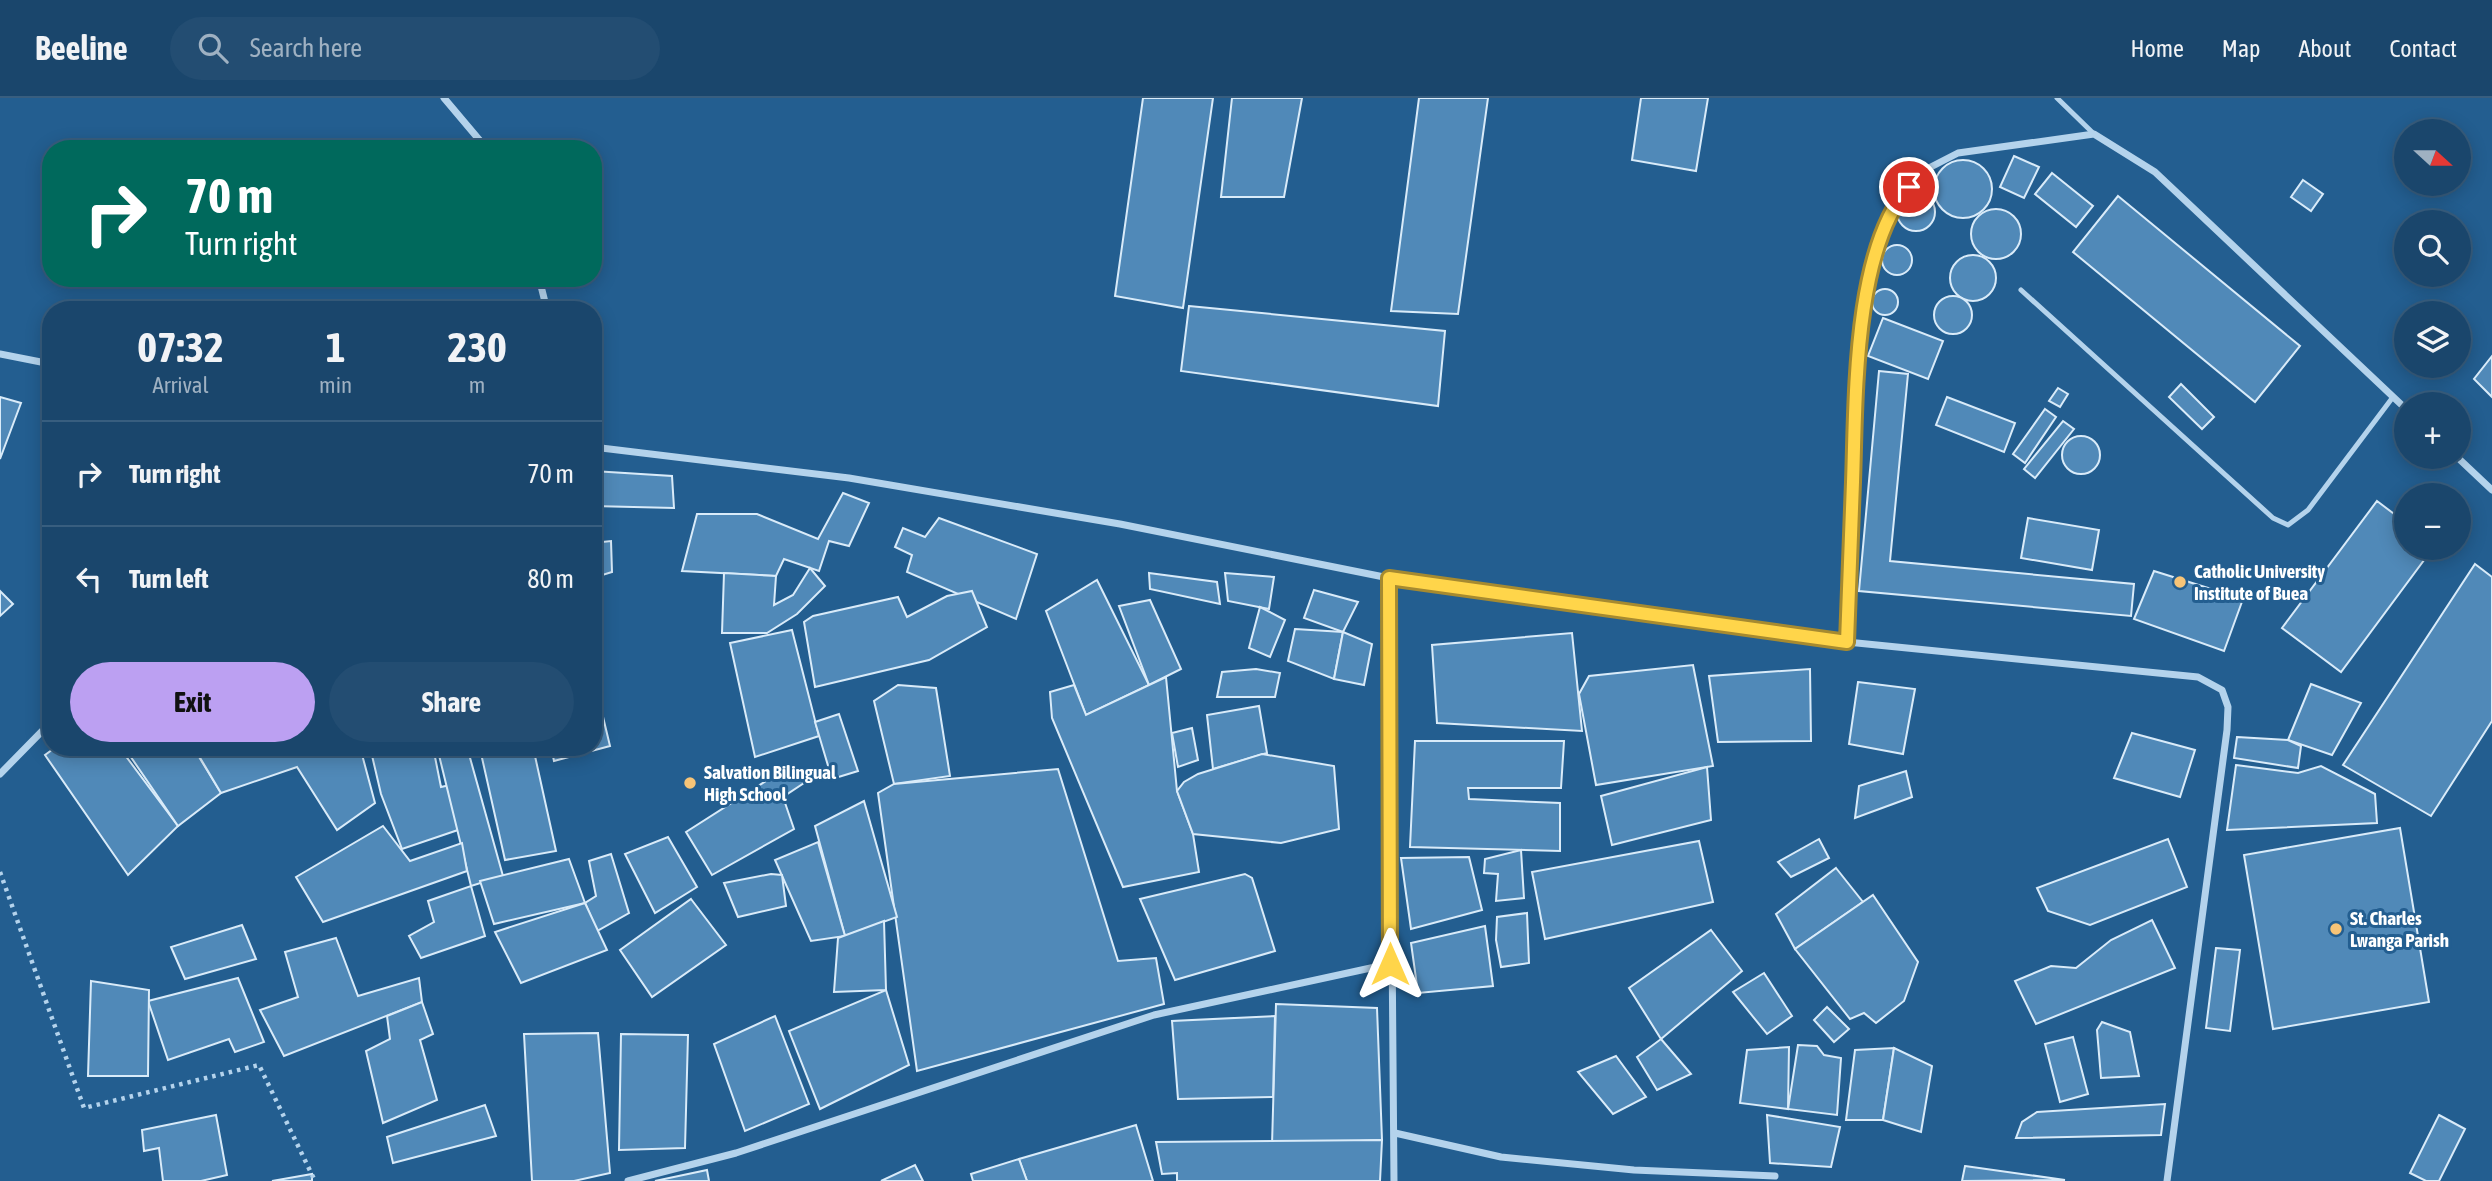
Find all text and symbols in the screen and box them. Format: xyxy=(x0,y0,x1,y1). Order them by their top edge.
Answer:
search box xyxy=(170,17,660,80)
text: Beeline xyxy=(35,29,128,67)
icon: search xyxy=(194,29,232,67)
text: Search here xyxy=(250,33,362,63)
text: Home xyxy=(2130,35,2184,62)
text: Map xyxy=(2222,35,2260,62)
text: About xyxy=(2298,35,2351,62)
text: Contact xyxy=(2389,35,2457,62)
north arrow xyxy=(2394,119,2471,196)
map controls xyxy=(2394,119,2471,560)
pin xyxy=(1879,157,1939,217)
text: 70 m xyxy=(185,167,273,223)
icon: right xyxy=(70,168,161,259)
icon: arrive xyxy=(1890,168,1928,206)
button: search xyxy=(2394,210,2471,287)
text: Turn right xyxy=(185,225,298,262)
button: layers xyxy=(2394,301,2471,378)
text: 07:32 xyxy=(137,323,224,371)
text: 1 xyxy=(326,323,345,371)
text: 230 xyxy=(447,323,507,371)
text: Arrival xyxy=(152,372,209,398)
text: min xyxy=(319,372,352,398)
text: m xyxy=(469,372,485,398)
button: + xyxy=(2394,392,2471,469)
icon: right xyxy=(70,455,108,493)
text: Turn right xyxy=(129,459,220,489)
text: 70 m xyxy=(527,459,574,489)
button: − xyxy=(2394,483,2471,560)
icon: left xyxy=(70,560,108,598)
place label: Catholic University Institute of Buea xyxy=(2194,560,2325,604)
text: Turn left xyxy=(129,564,209,594)
text: 80 m xyxy=(527,564,574,594)
marker: Catholic University Institute of Buea xyxy=(2172,574,2188,590)
button: Exit xyxy=(70,662,315,742)
button: Share xyxy=(329,662,574,742)
place label: Salvation Bilingual High School xyxy=(704,761,837,805)
marker: Salvation Bilingual High School xyxy=(682,775,698,791)
place label: St. Charles Lwanga Parish xyxy=(2350,907,2449,951)
marker: St. Charles Lwanga Parish xyxy=(2328,921,2344,937)
position arrow xyxy=(1353,927,1427,1001)

